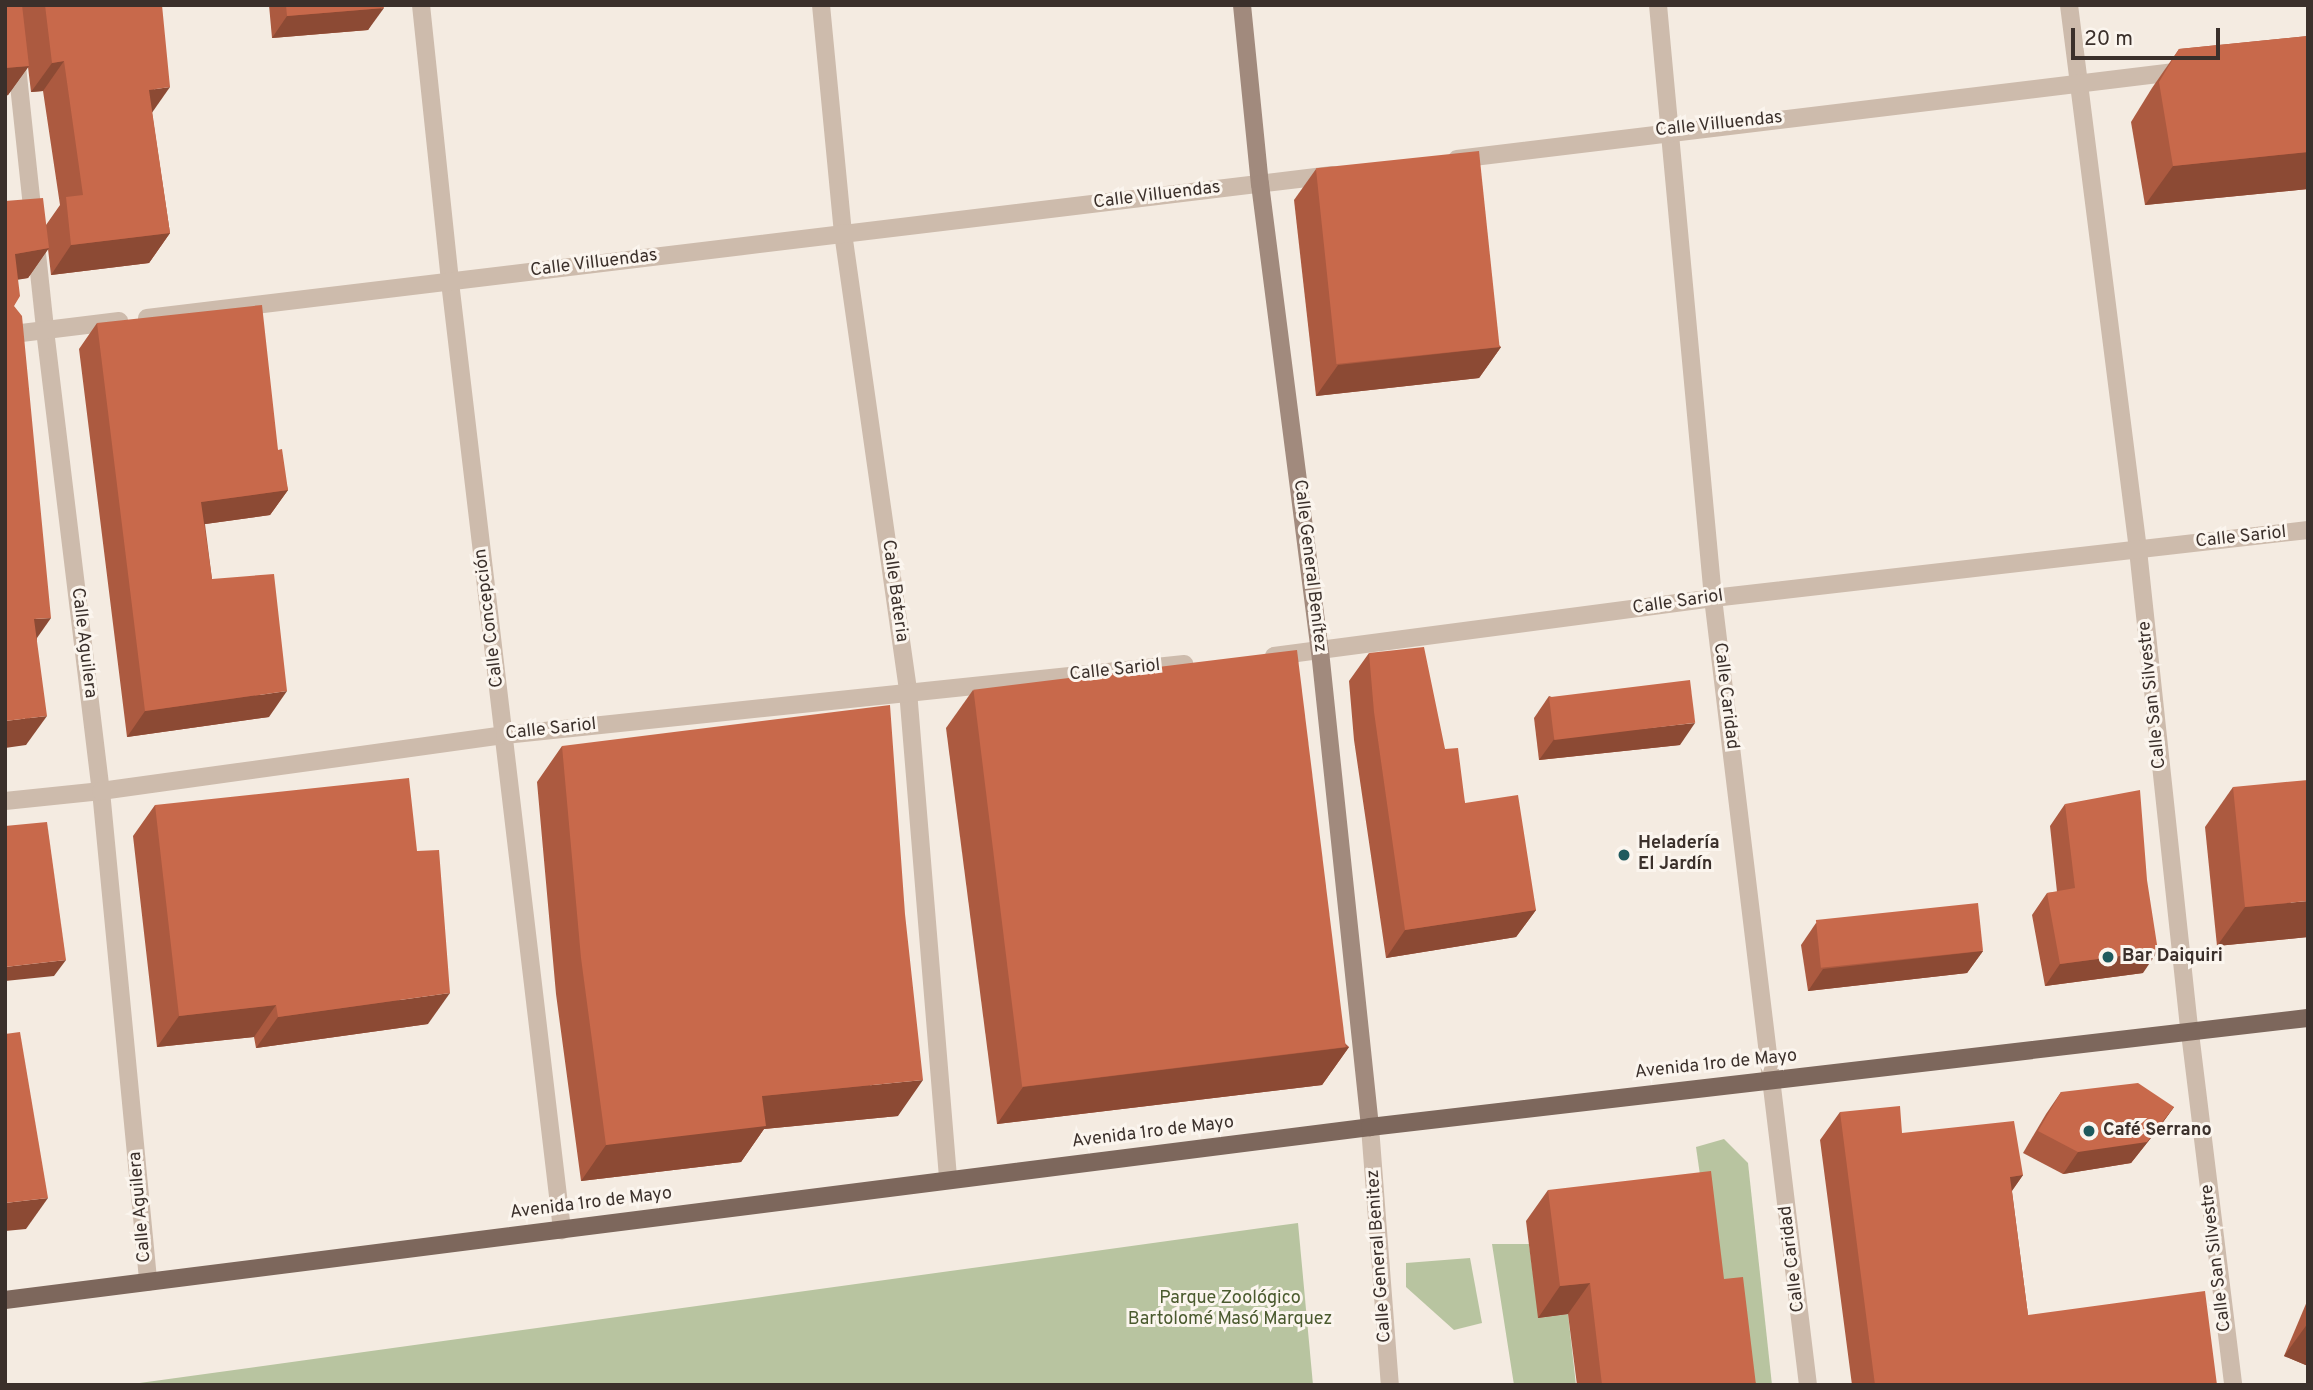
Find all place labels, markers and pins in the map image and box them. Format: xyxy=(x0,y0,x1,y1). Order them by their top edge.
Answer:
place label: Heladería El Jardín xyxy=(1638,834,1719,876)
marker: Heladería El Jardín xyxy=(1616,847,1632,863)
place label: Bar Daiquiri xyxy=(2122,946,2223,968)
marker: Bar Daiquiri xyxy=(2100,949,2116,965)
place label: Café Serrano xyxy=(2103,1120,2212,1142)
marker: Café Serrano xyxy=(2081,1123,2097,1139)

